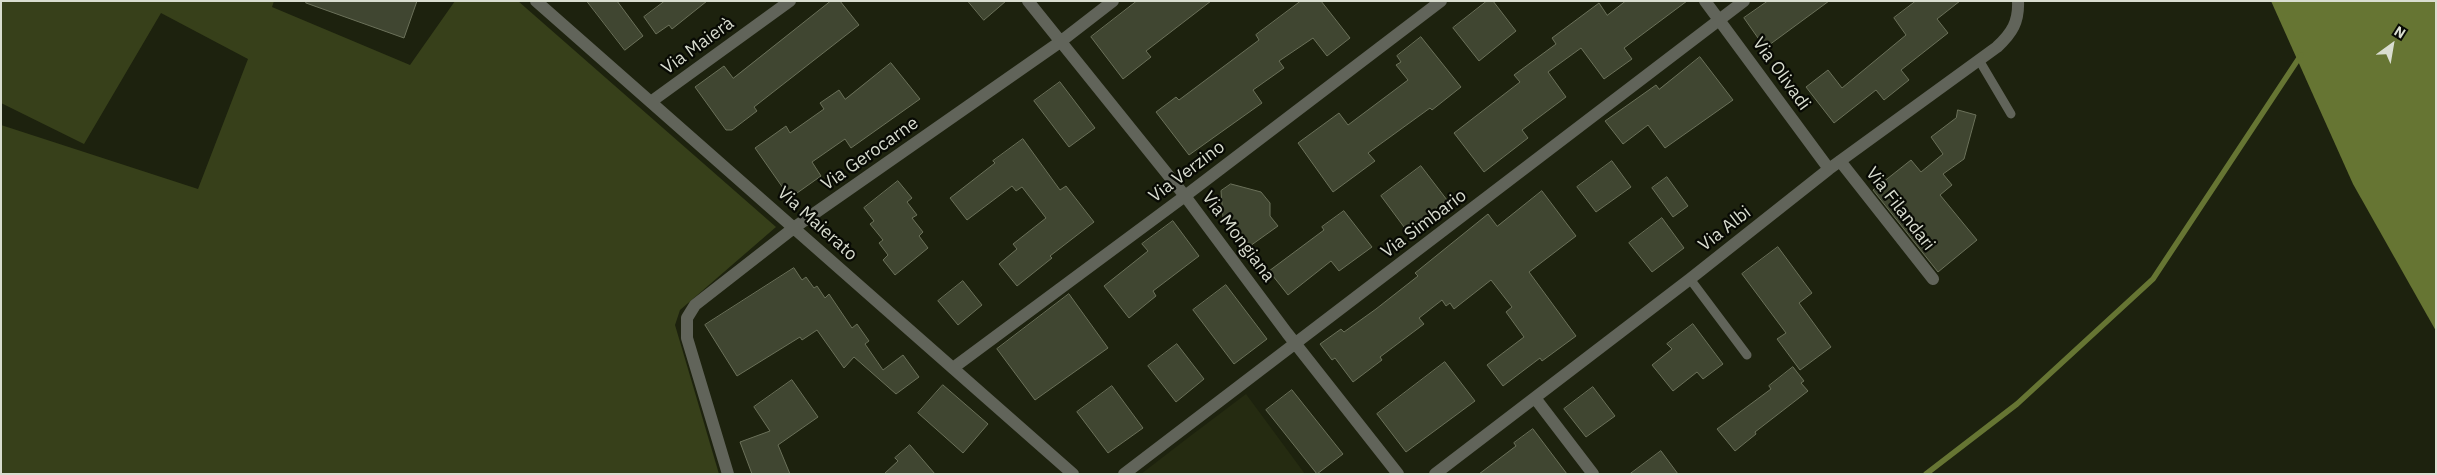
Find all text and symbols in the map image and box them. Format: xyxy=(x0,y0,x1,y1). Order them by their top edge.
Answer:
street label: Via Maierà xyxy=(658,13,738,79)
north arrow xyxy=(2367,20,2417,70)
text: N xyxy=(2391,22,2409,43)
street label: Via Olivadi xyxy=(1747,33,1815,115)
street label: Via Gerocarne xyxy=(817,113,923,195)
street label: Via Verzino xyxy=(1145,136,1229,208)
street label: Via Filandari xyxy=(1861,163,1939,255)
street label: Via Maierato xyxy=(772,182,862,266)
street label: Via Simbario xyxy=(1377,185,1471,263)
street label: Via Mongiana xyxy=(1197,187,1279,287)
street label: Via Albi xyxy=(1694,202,1756,256)

